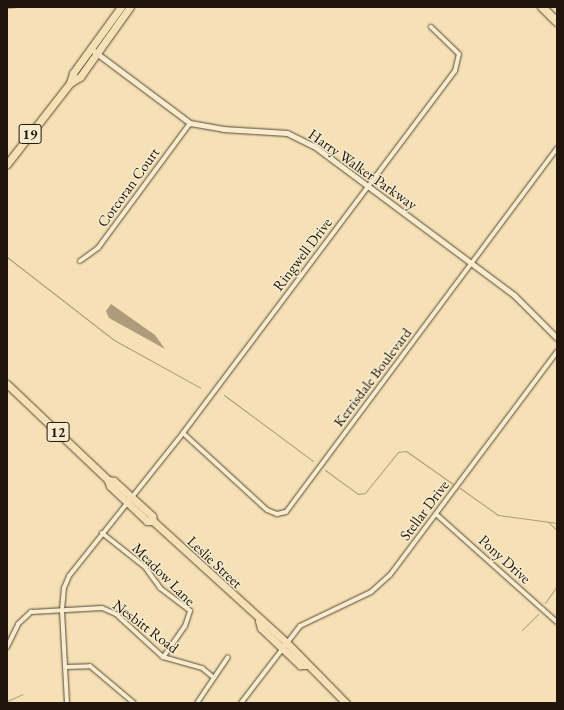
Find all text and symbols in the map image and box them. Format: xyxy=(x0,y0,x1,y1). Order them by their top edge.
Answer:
road number: 19 xyxy=(18,122,42,146)
street label: Harry Walker Parkway xyxy=(305,125,421,213)
street label: Corcoran Court xyxy=(93,144,163,230)
street label: Ringwell Drive xyxy=(269,214,335,294)
street label: Kerrisdale Boulevard xyxy=(329,324,415,430)
road number: 12 xyxy=(46,420,70,444)
street label: Stellar Drive xyxy=(396,476,452,544)
street label: Pony Drive xyxy=(475,531,535,587)
street label: Leslie Street xyxy=(184,532,246,592)
street label: Meadow Lane xyxy=(129,539,199,609)
street label: Nesbitt Road xyxy=(110,595,182,657)

